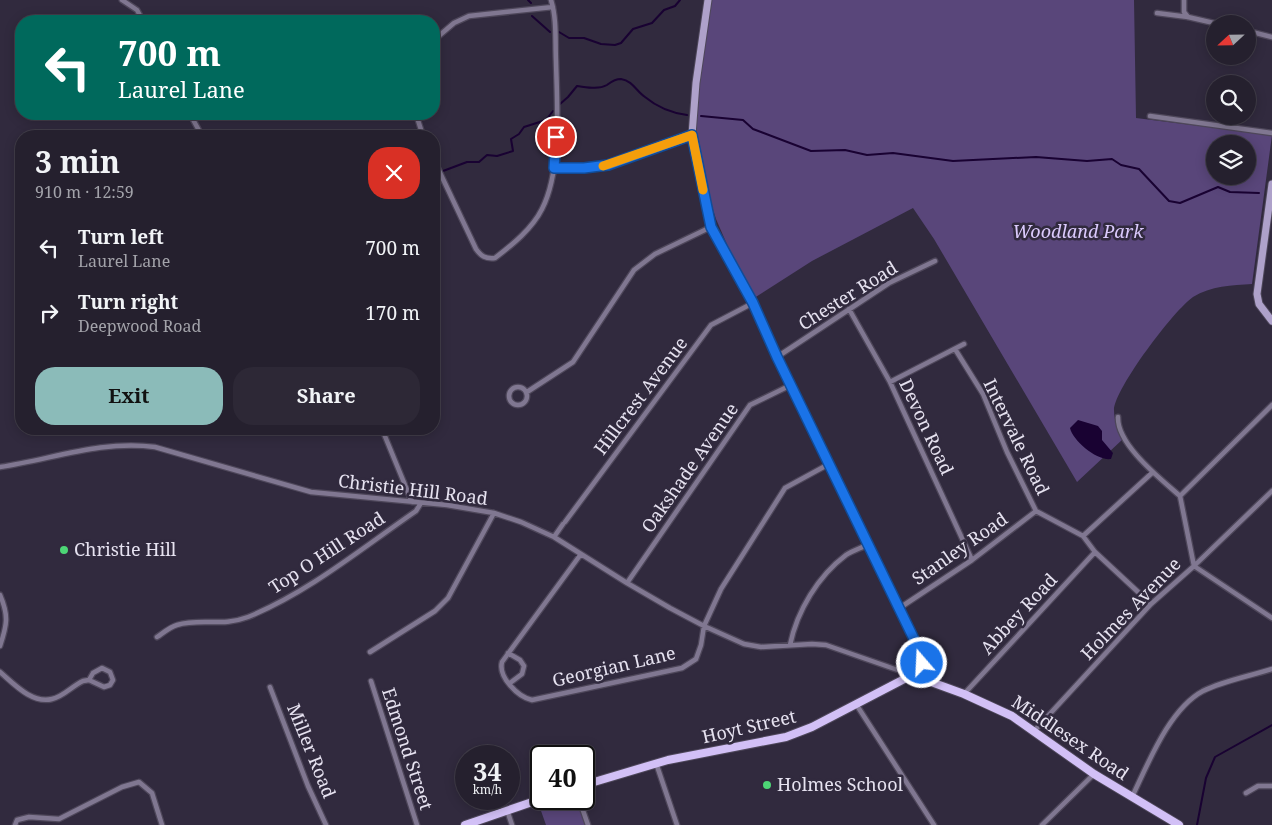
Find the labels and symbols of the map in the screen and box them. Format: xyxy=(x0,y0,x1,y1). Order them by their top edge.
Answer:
north arrow xyxy=(1206,15,1256,65)
pin xyxy=(535,116,577,158)
park label: Woodland Park xyxy=(1013,219,1144,243)
street label: Chester Road xyxy=(793,255,902,335)
street label: Hillcrest Avenue xyxy=(588,332,692,459)
street label: Intervale Road xyxy=(978,374,1055,499)
street label: Devon Road xyxy=(894,375,960,478)
street label: Oakshade Avenue xyxy=(635,398,743,537)
street label: Christie Hill Road xyxy=(337,468,489,510)
street label: Top O Hill Road xyxy=(264,506,389,599)
street label: Stanley Road xyxy=(907,506,1012,590)
place label: Christie Hill xyxy=(74,537,177,561)
marker: Christie Hill xyxy=(58,544,70,556)
street label: Holmes Avenue xyxy=(1075,552,1185,665)
street label: Abbey Road xyxy=(974,568,1062,659)
position arrow xyxy=(895,636,947,688)
street label: Georgian Lane xyxy=(550,640,678,692)
street label: Edmond Street xyxy=(377,684,439,813)
street label: Middlesex Road xyxy=(1007,689,1134,785)
street label: Miller Road xyxy=(282,700,342,801)
street label: Hoyt Street xyxy=(699,704,798,748)
speed limit sign: 40 xyxy=(530,745,595,810)
place label: Holmes School xyxy=(777,772,904,796)
marker: Holmes School xyxy=(761,779,773,791)

